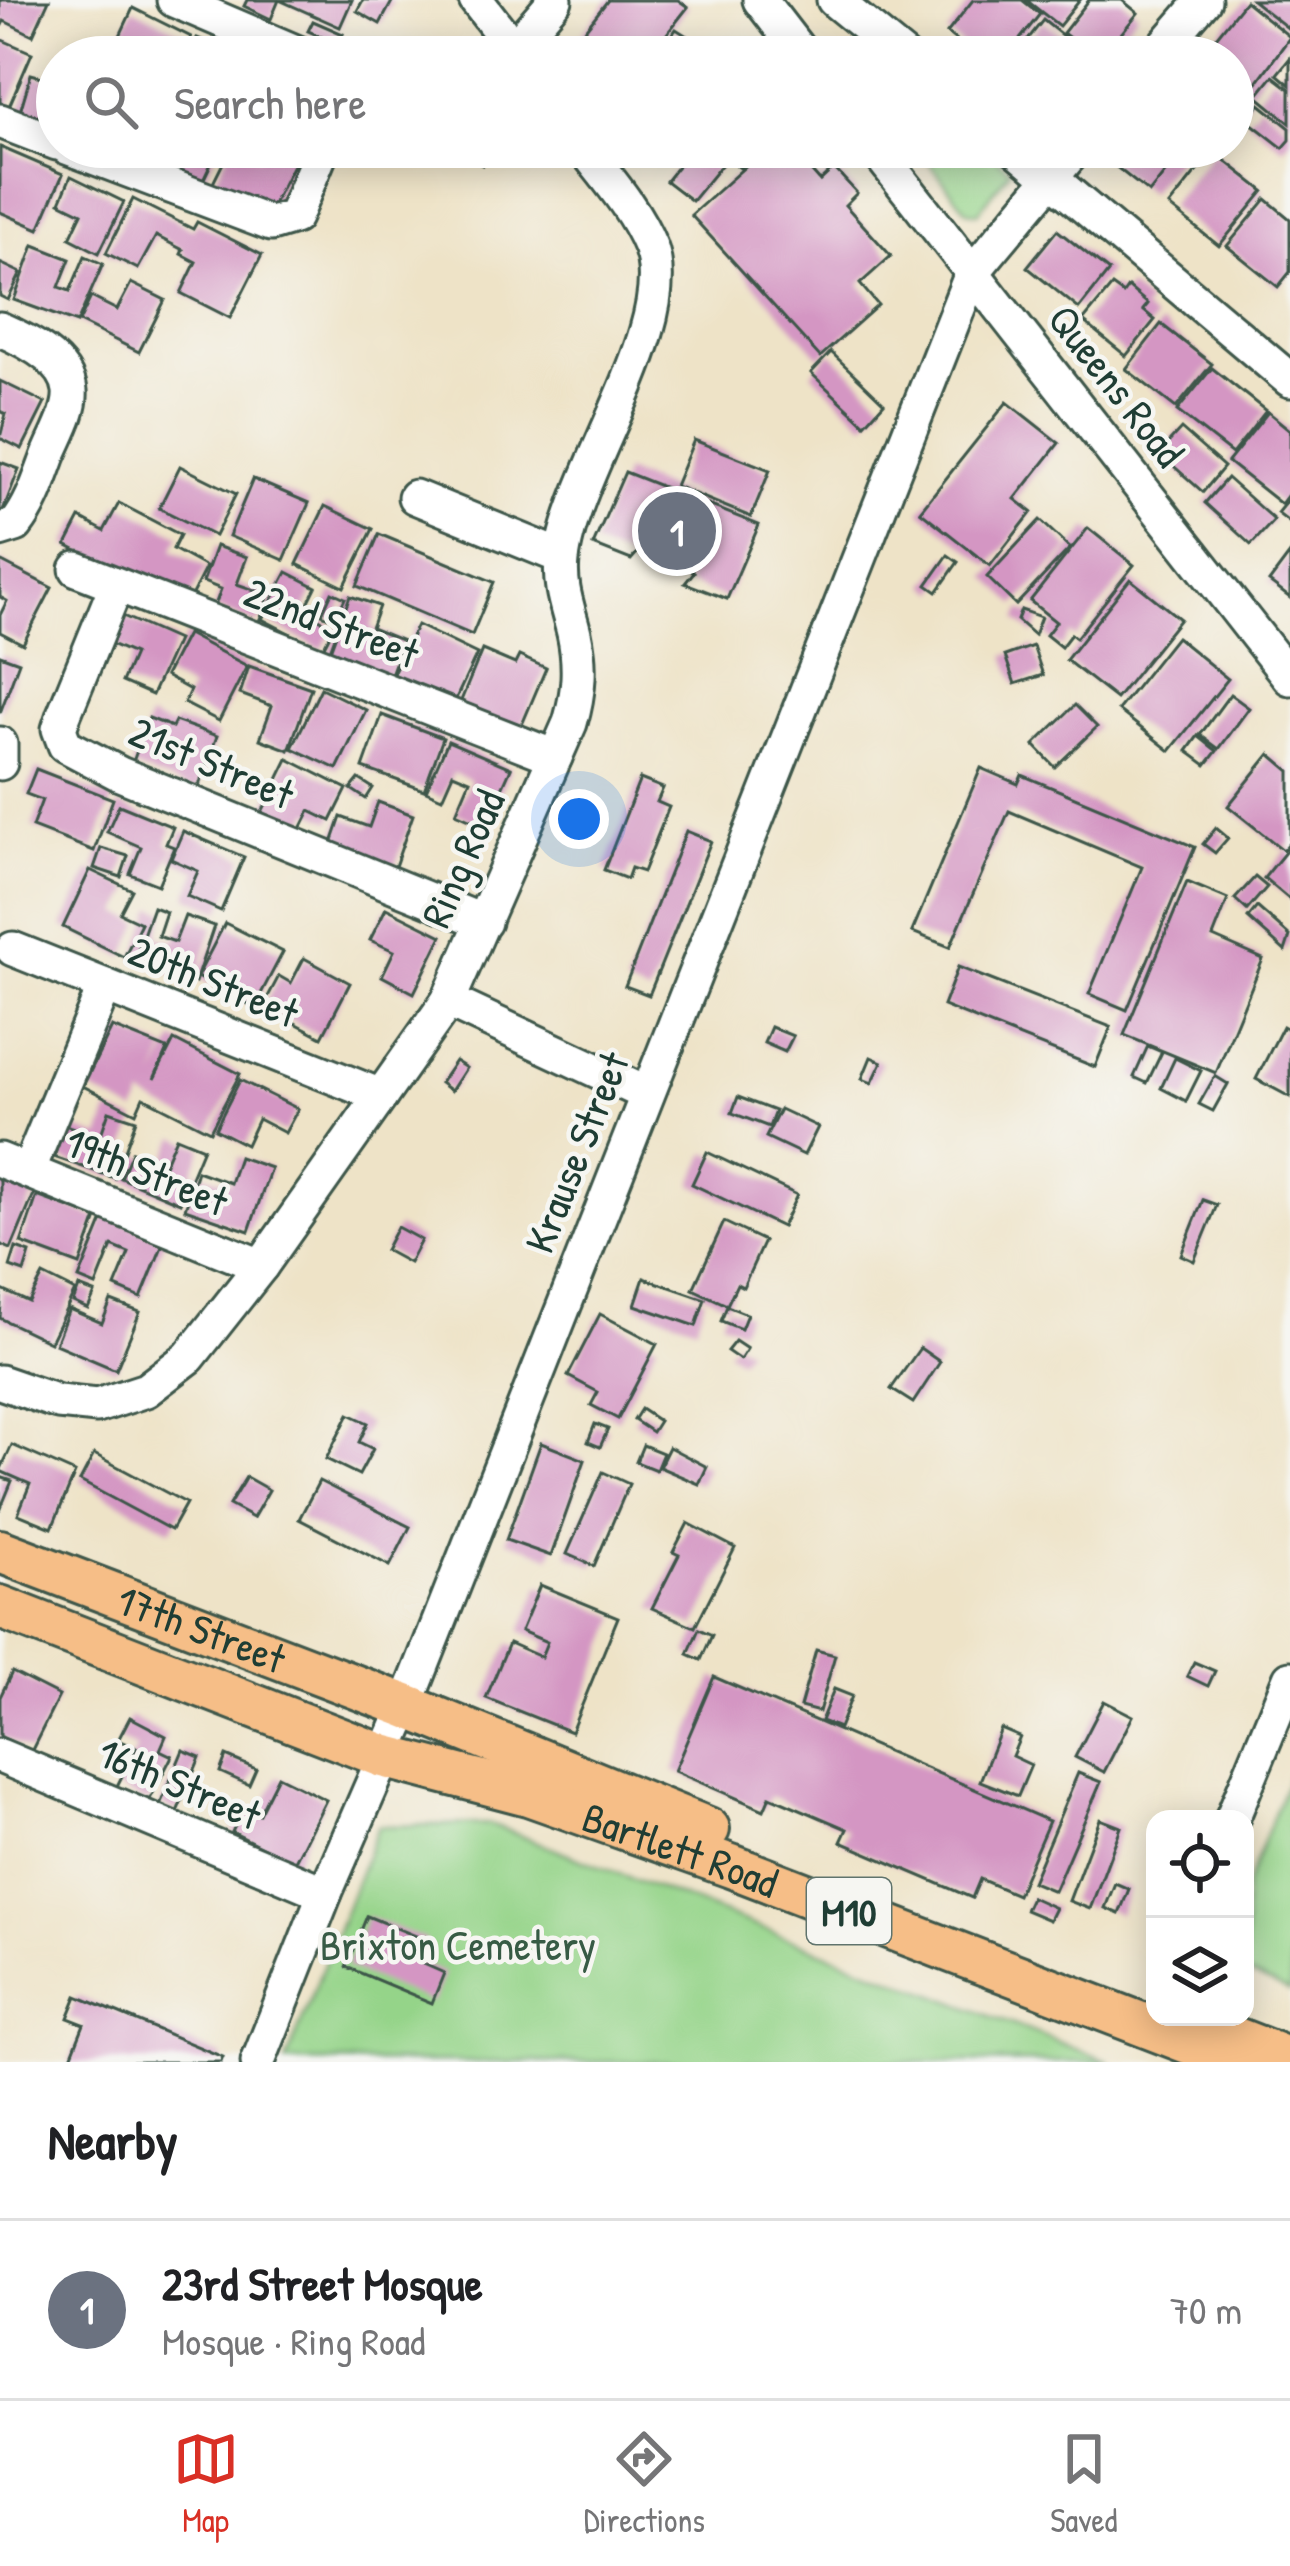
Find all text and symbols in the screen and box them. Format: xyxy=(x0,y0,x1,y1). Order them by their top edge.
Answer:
search box xyxy=(36,36,1254,168)
icon: search xyxy=(78,69,144,135)
text: Search here xyxy=(174,72,366,133)
street label: Queens Road xyxy=(1036,292,1198,478)
pin: 1 xyxy=(638,486,716,576)
street label: 22nd Street xyxy=(237,563,428,681)
street label: 21st Street xyxy=(121,702,303,822)
street label: Ring Road xyxy=(407,780,517,936)
your location xyxy=(549,789,609,849)
street label: 20th Street xyxy=(121,921,308,1041)
street label: Krause Street xyxy=(510,1043,642,1261)
street label: 19th Street xyxy=(57,1113,237,1230)
street label: 17th Street xyxy=(110,1570,295,1686)
street label: 16th Street xyxy=(90,1723,271,1843)
street label: Bartlett Road xyxy=(575,1787,787,1910)
map controls xyxy=(1146,1810,1254,2026)
button: locate xyxy=(1146,1810,1254,1918)
road number: M10 xyxy=(807,1878,891,1944)
park label: Brixton Cemetery xyxy=(320,1916,596,1973)
button: layers xyxy=(1146,1918,1254,2026)
text: Nearby xyxy=(48,2106,178,2175)
text: 23rd Street Mosque xyxy=(162,2253,483,2314)
text: 1 xyxy=(80,2283,94,2336)
text: 70 m xyxy=(1170,2283,1242,2336)
text: Mosque · Ring Road xyxy=(162,2314,425,2367)
tab: Map xyxy=(173,2426,239,2542)
tab: Directions xyxy=(584,2426,705,2542)
tab: Saved xyxy=(1050,2426,1117,2542)

